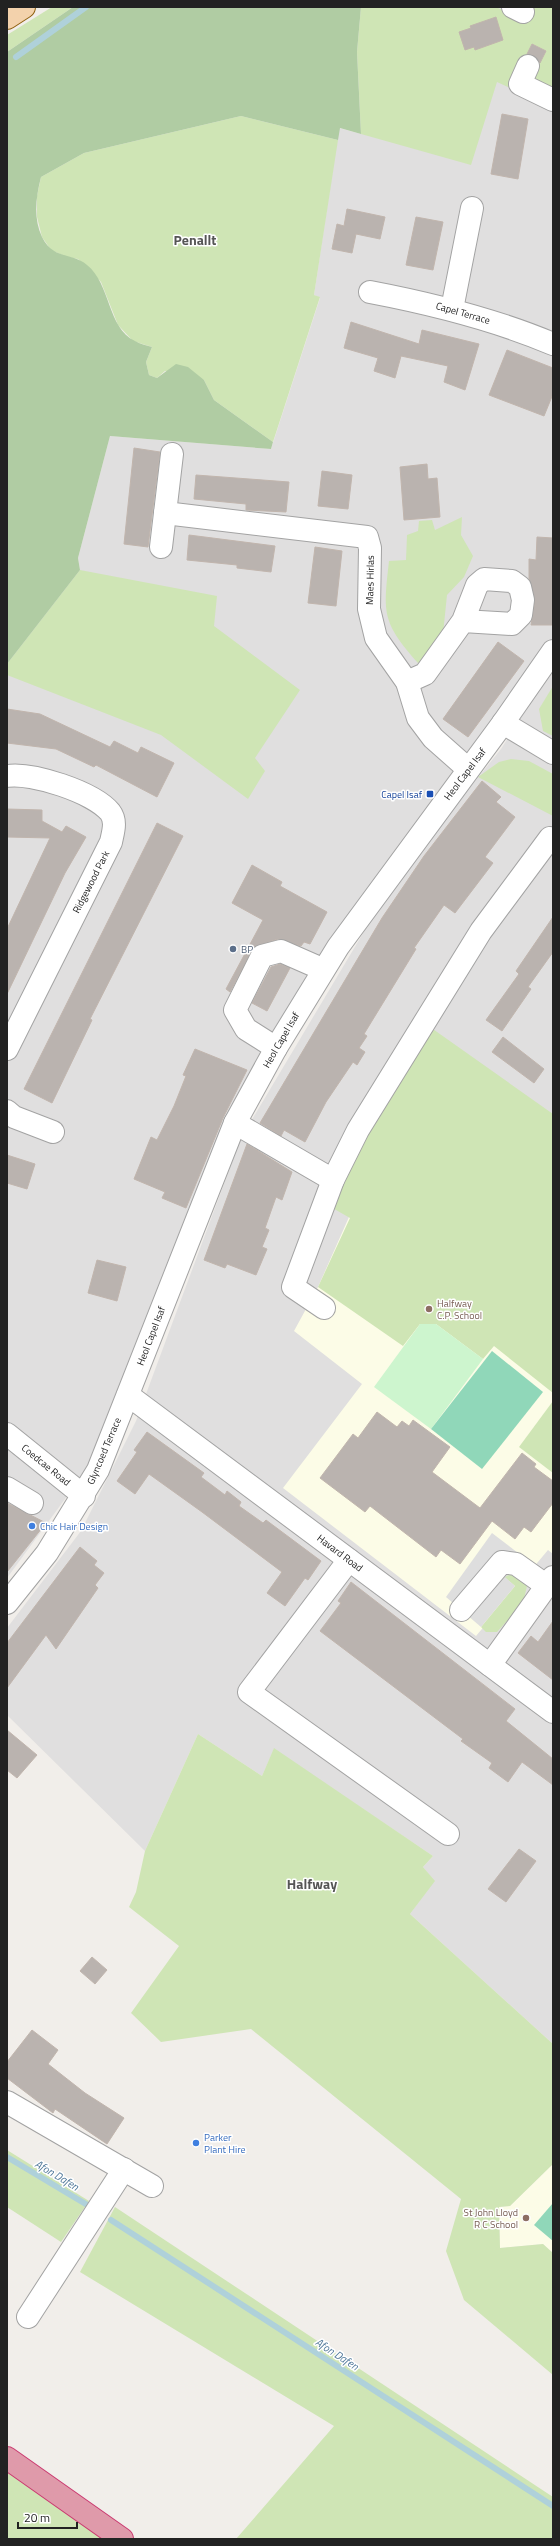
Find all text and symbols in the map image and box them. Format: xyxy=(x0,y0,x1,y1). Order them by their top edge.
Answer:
district label: Penallt xyxy=(174,229,216,250)
street label: Capel Terrace xyxy=(434,298,492,328)
street label: Maes Hirlas xyxy=(362,555,378,605)
street label: Heol Capel Isaf xyxy=(440,744,490,803)
place label: Capel Isaf xyxy=(381,787,423,802)
marker: Capel Isaf xyxy=(425,789,435,799)
street label: Ridgewood Park xyxy=(69,848,113,916)
place label: BP xyxy=(241,942,253,957)
marker: BP xyxy=(228,944,238,954)
street label: Heol Capel Isaf xyxy=(259,1009,303,1071)
place label: Halfway C.P. School xyxy=(437,1296,482,1323)
street label: Heol Capel Isaf xyxy=(133,1304,169,1368)
marker: Halfway C.P. School xyxy=(424,1304,434,1314)
street label: Glyncoed Terrace xyxy=(83,1415,125,1487)
street label: Coedcae Road xyxy=(18,1441,74,1489)
place label: Chic Hair Design xyxy=(40,1519,108,1534)
marker: Chic Hair Design xyxy=(27,1521,37,1531)
street label: Havard Road xyxy=(314,1531,366,1575)
district label: Halfway xyxy=(287,1873,337,1894)
place label: Parker Plant Hire xyxy=(204,2130,246,2157)
marker: Parker Plant Hire xyxy=(191,2138,201,2148)
water label: Afon Dafen xyxy=(32,2156,82,2195)
place label: St John Lloyd R C School xyxy=(464,2205,518,2232)
marker: St John Lloyd R C School xyxy=(521,2213,531,2223)
water label: Afon Dafen xyxy=(312,2334,362,2374)
scale bar xyxy=(18,2504,77,2530)
text: 20 m xyxy=(24,2508,50,2527)

